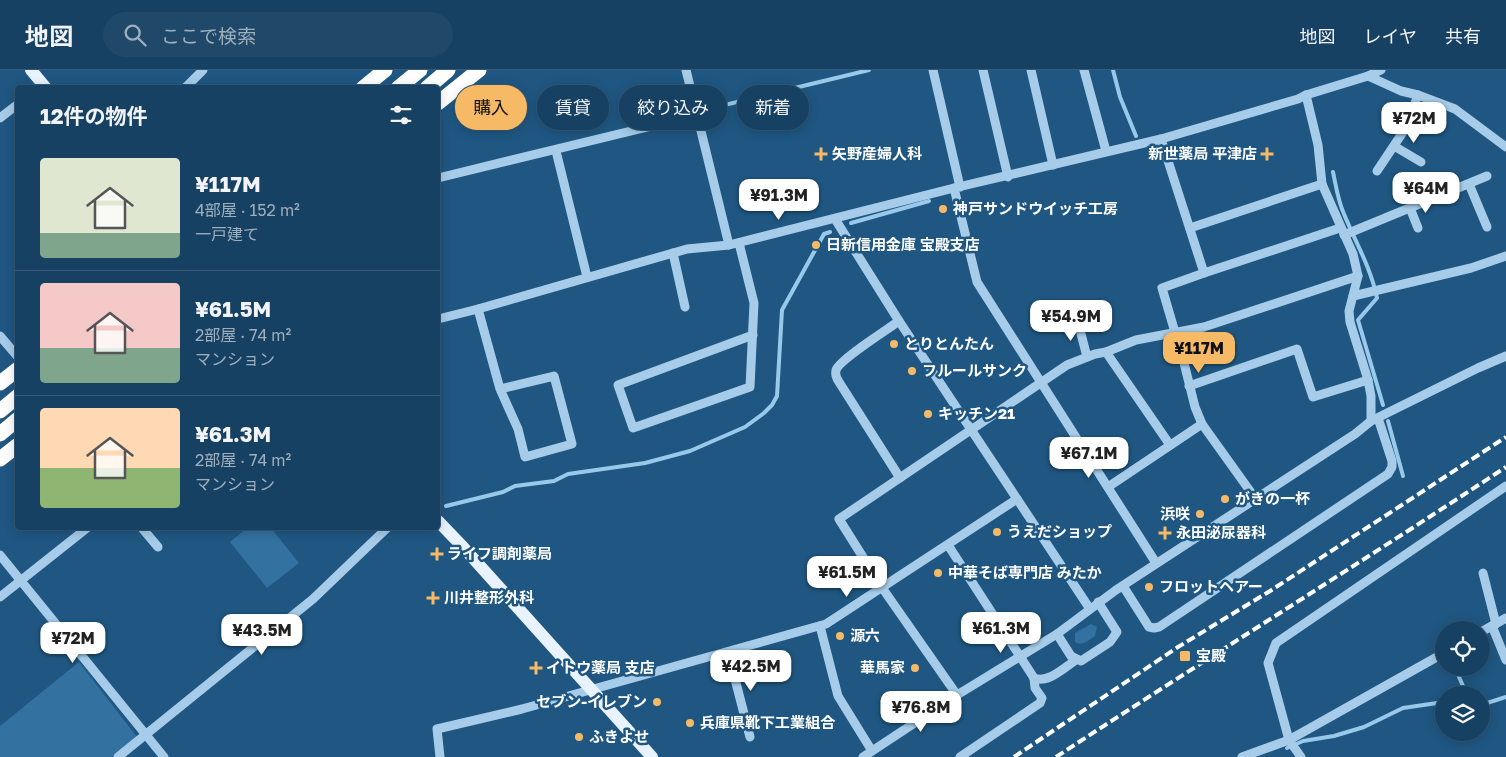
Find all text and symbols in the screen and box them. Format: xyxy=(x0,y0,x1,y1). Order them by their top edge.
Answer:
search box xyxy=(103,12,453,57)
text: 地図 xyxy=(25,21,73,50)
icon: search xyxy=(121,21,149,49)
text: ここで検索 xyxy=(161,24,256,47)
text: 地図 xyxy=(1300,25,1336,47)
text: レイヤ xyxy=(1364,25,1417,47)
text: 共有 xyxy=(1445,25,1481,47)
chip: 購入 xyxy=(455,85,527,130)
chip: 賃貸 xyxy=(537,85,609,130)
chip: 絞り込み xyxy=(619,85,727,130)
chip: 新着 xyxy=(737,85,809,130)
icon: filters xyxy=(387,101,415,129)
pin: ¥72M xyxy=(1384,102,1444,144)
text: 12件の物件 xyxy=(40,103,148,129)
text: ¥72M xyxy=(1392,108,1436,128)
place label: 矢野産婦人科 xyxy=(832,144,922,162)
place label: 新世薬局 平津店 xyxy=(1148,144,1257,162)
marker: 矢野産婦人科 xyxy=(814,147,828,161)
marker: 新世薬局 平津店 xyxy=(1261,148,1273,160)
text: ¥117M xyxy=(195,171,261,197)
pin: ¥64M xyxy=(1396,172,1456,214)
icon: home xyxy=(80,178,140,238)
pin: ¥91.3M xyxy=(738,178,820,221)
text: ¥64M xyxy=(1404,178,1448,198)
text: ¥91.3M xyxy=(750,185,808,205)
place label: 神戸サンドウイッチ工房 xyxy=(952,199,1118,217)
text: 4部屋 · 152 m² xyxy=(195,200,300,220)
marker: 神戸サンドウイッチ工房 xyxy=(937,203,949,215)
text: 一戸建て xyxy=(195,224,259,244)
place label: 日新信用金庫 宝殿支店 xyxy=(826,235,980,253)
marker: 日新信用金庫 宝殿支店 xyxy=(810,239,822,251)
text: ¥61.5M xyxy=(195,296,271,322)
pin: ¥54.9M xyxy=(1030,300,1112,342)
icon: home xyxy=(80,303,140,363)
text: ¥54.9M xyxy=(1041,306,1101,326)
text: 2部屋 · 74 m² xyxy=(195,325,291,345)
pin: ¥117M xyxy=(1164,332,1234,374)
place label: とりとんたん xyxy=(904,334,994,352)
marker: とりとんたん xyxy=(888,338,900,350)
text: ¥117M xyxy=(1174,338,1224,358)
text: マンション xyxy=(195,349,275,369)
place label: フルールサンク xyxy=(922,361,1027,379)
marker: フルールサンク xyxy=(906,365,918,377)
place label: キッチン21 xyxy=(938,404,1015,422)
marker: キッチン21 xyxy=(922,408,934,420)
text: ¥61.3M xyxy=(195,421,271,447)
icon: home xyxy=(80,428,140,488)
pin: ¥67.1M xyxy=(1048,436,1130,479)
text: ¥67.1M xyxy=(1060,443,1118,463)
text: 2部屋 · 74 m² xyxy=(195,450,291,470)
text: マンション xyxy=(195,474,275,494)
place label: がきの一杯 xyxy=(1235,489,1310,507)
marker: がきの一杯 xyxy=(1219,493,1231,505)
place label: 浜咲 xyxy=(1160,504,1190,522)
marker: 浜咲 xyxy=(1194,508,1206,520)
place label: うえだショップ xyxy=(1007,522,1112,540)
place label: 永田泌尿器科 xyxy=(1176,523,1266,541)
marker: うえだショップ xyxy=(991,526,1003,538)
marker: 永田泌尿器科 xyxy=(1158,526,1172,540)
place label: ライフ調剤薬局 xyxy=(447,544,552,562)
marker: ライフ調剤薬局 xyxy=(431,548,443,560)
pin: ¥61.5M xyxy=(806,556,888,598)
text: ¥61.5M xyxy=(818,562,876,582)
place label: 中華そば専門店 みたか xyxy=(948,563,1102,581)
marker: 中華そば専門店 みたか xyxy=(932,567,944,579)
place label: フロットヘアー xyxy=(1159,577,1263,595)
marker: フロットヘアー xyxy=(1143,581,1155,593)
place label: 川井整形外科 xyxy=(444,588,534,606)
marker: 川井整形外科 xyxy=(426,591,440,605)
pin: ¥61.3M xyxy=(960,612,1042,654)
pin: ¥43.5M xyxy=(221,614,303,656)
text: ¥61.3M xyxy=(972,618,1030,638)
text: ¥43.5M xyxy=(232,620,292,640)
map controls xyxy=(1435,621,1490,741)
button: locate xyxy=(1435,621,1490,676)
pin: ¥72M xyxy=(43,622,103,664)
place label: 源六 xyxy=(850,626,880,644)
text: ¥72M xyxy=(51,628,95,648)
marker: 源六 xyxy=(834,630,846,642)
place label: 宝殿 xyxy=(1196,646,1226,664)
marker: 宝殿 xyxy=(1178,649,1192,663)
pin: ¥42.5M xyxy=(710,650,792,692)
text: ¥42.5M xyxy=(721,656,781,676)
place label: イトウ薬局 支店 xyxy=(546,658,655,676)
place label: 華馬家 xyxy=(860,658,905,676)
marker: イトウ薬局 支店 xyxy=(530,662,542,674)
marker: 華馬家 xyxy=(909,662,921,674)
button: layers xyxy=(1435,686,1490,741)
pin: ¥76.8M xyxy=(880,690,962,733)
place label: セブン-イレブン xyxy=(536,692,647,710)
marker: セブン-イレブン xyxy=(651,696,663,708)
text: ¥76.8M xyxy=(891,697,951,717)
place label: 兵庫県靴下工業組合 xyxy=(700,713,836,731)
marker: 兵庫県靴下工業組合 xyxy=(684,717,696,729)
place label: ふきよせ xyxy=(589,727,649,745)
marker: ふきよせ xyxy=(573,731,585,743)

